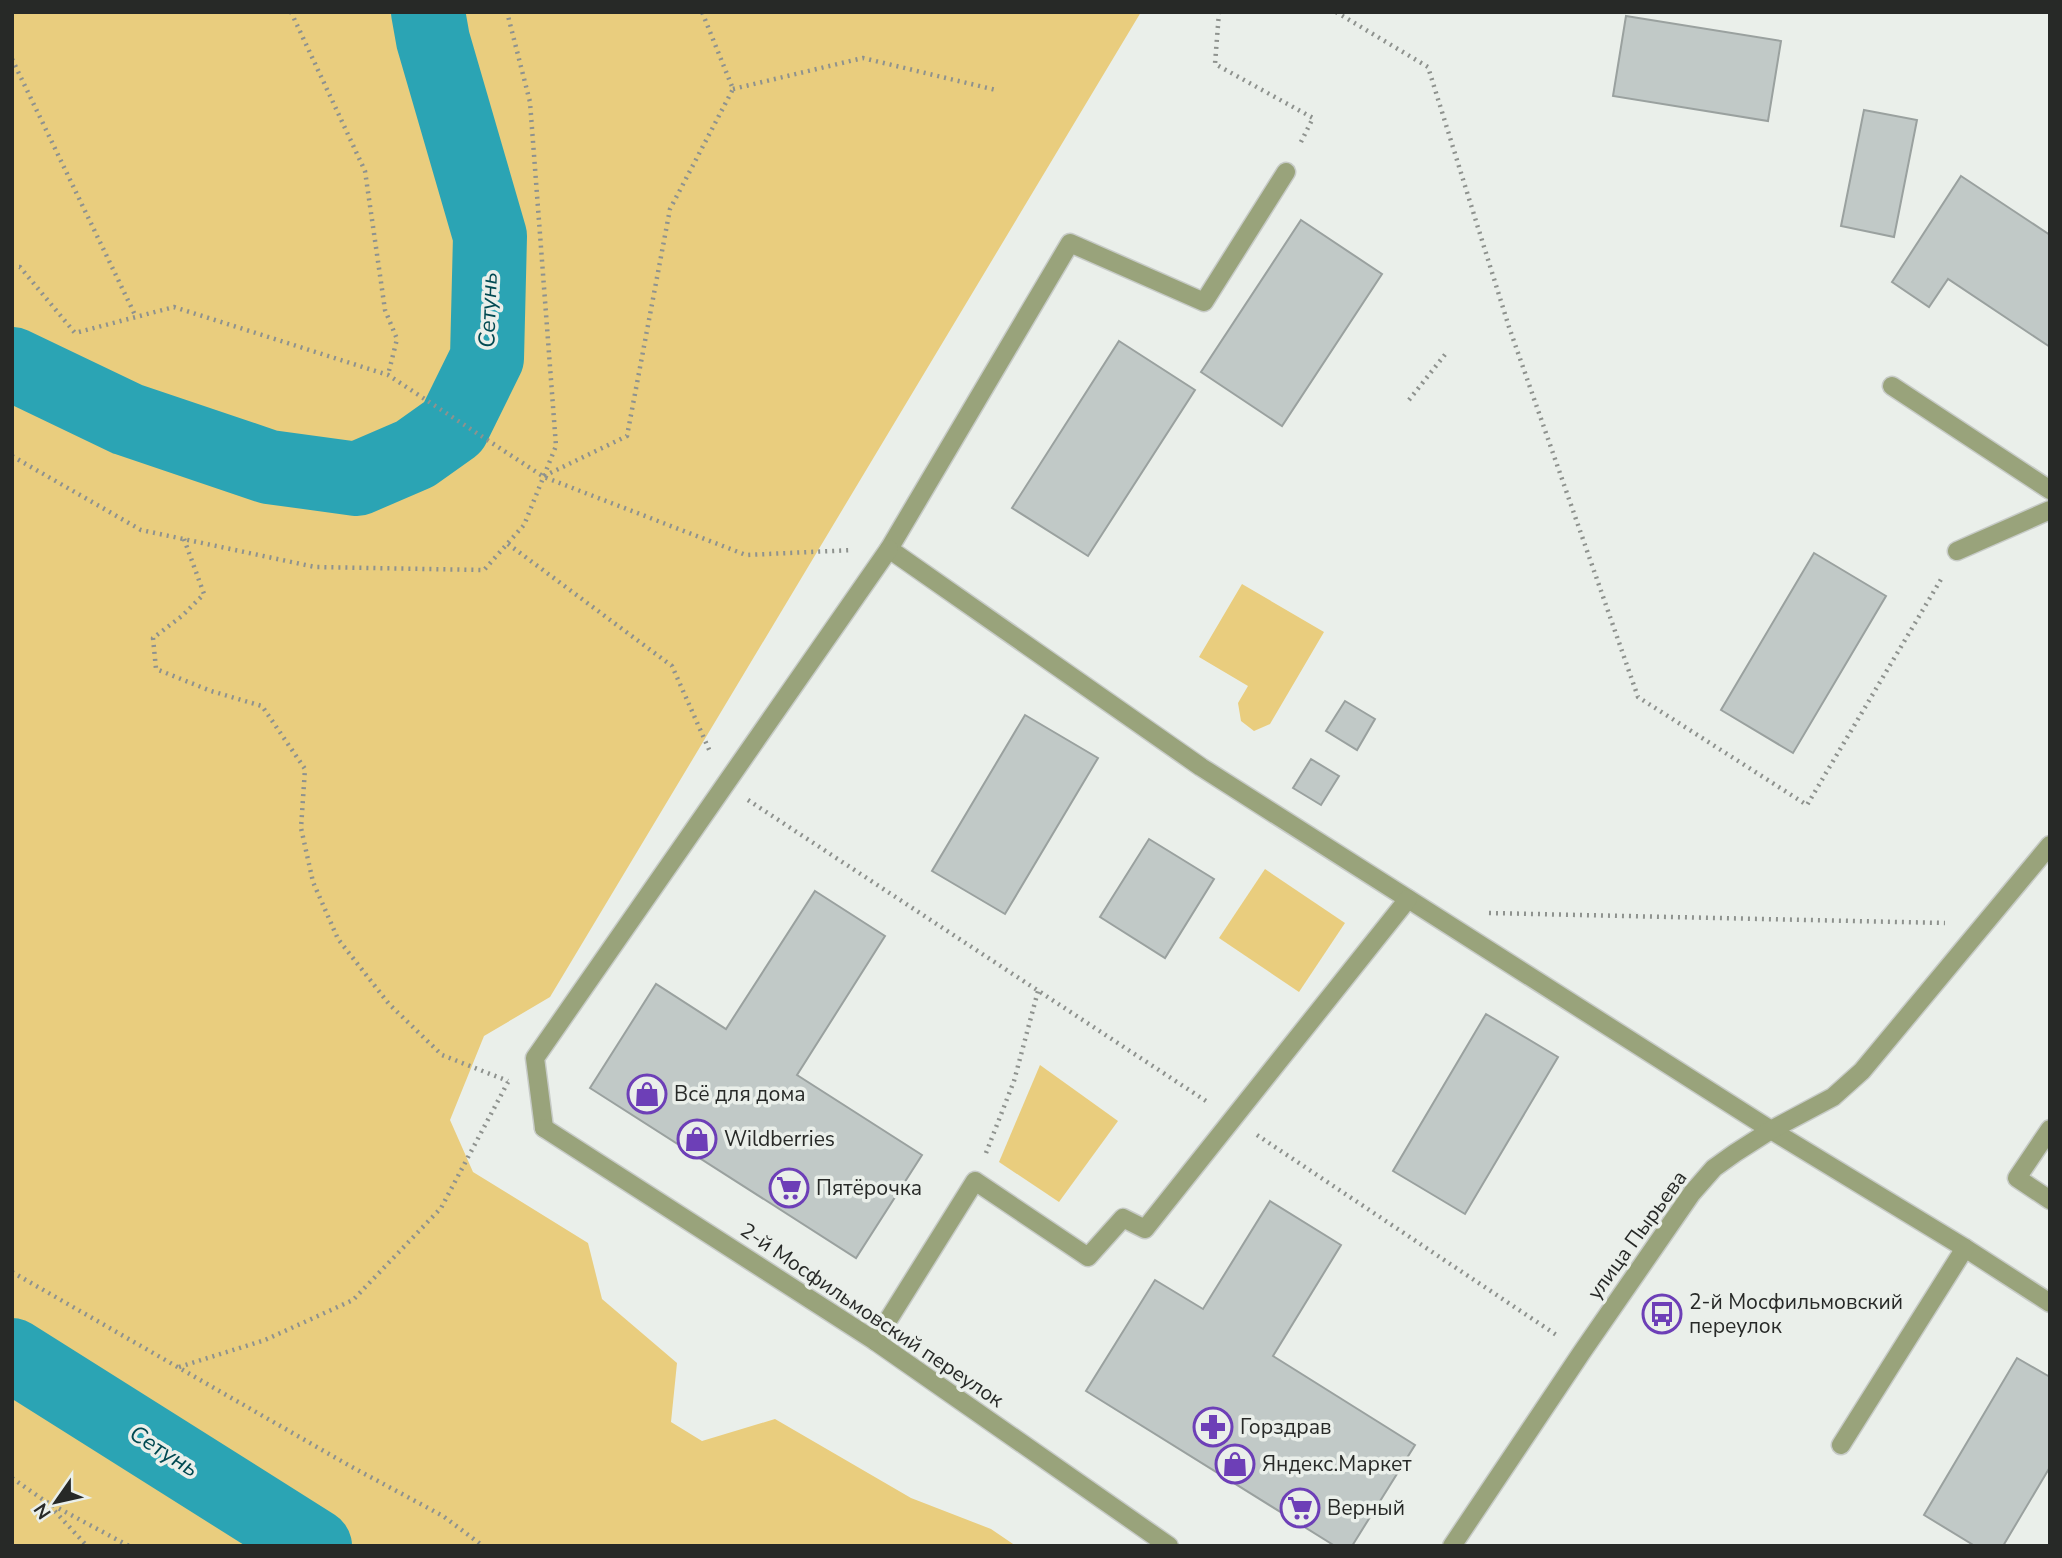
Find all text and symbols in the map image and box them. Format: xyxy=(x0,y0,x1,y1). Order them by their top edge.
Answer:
water label: Сетунь xyxy=(471,272,505,348)
shop icon: Всё для дома xyxy=(626,1073,668,1115)
place label: Всё для дома xyxy=(674,1080,806,1108)
shop icon: Wildberries xyxy=(676,1118,718,1160)
place label: Wildberries xyxy=(724,1125,835,1153)
street label: улица Пырьева xyxy=(1581,1165,1693,1305)
supermarket icon: Пятёрочка xyxy=(768,1167,810,1209)
place label: Пятёрочка xyxy=(816,1174,922,1202)
street label: 2-й Мосфильмовский переулок xyxy=(735,1216,1010,1414)
place label: 2-й Мосфильмовский переулок xyxy=(1689,1288,1903,1340)
bus stop icon: 2-й Мосфильмовский переулок xyxy=(1641,1293,1683,1335)
pharmacy icon: Горздрав xyxy=(1192,1406,1234,1448)
place label: Горздрав xyxy=(1240,1413,1332,1441)
water label: Сетунь xyxy=(124,1418,204,1484)
shop icon: Яндекс.Маркет xyxy=(1214,1443,1256,1485)
place label: Яндекс.Маркет xyxy=(1262,1450,1412,1478)
north arrow xyxy=(21,1467,91,1537)
supermarket icon: Верный xyxy=(1279,1487,1321,1529)
place label: Верный xyxy=(1327,1494,1405,1522)
text: N xyxy=(28,1498,57,1524)

